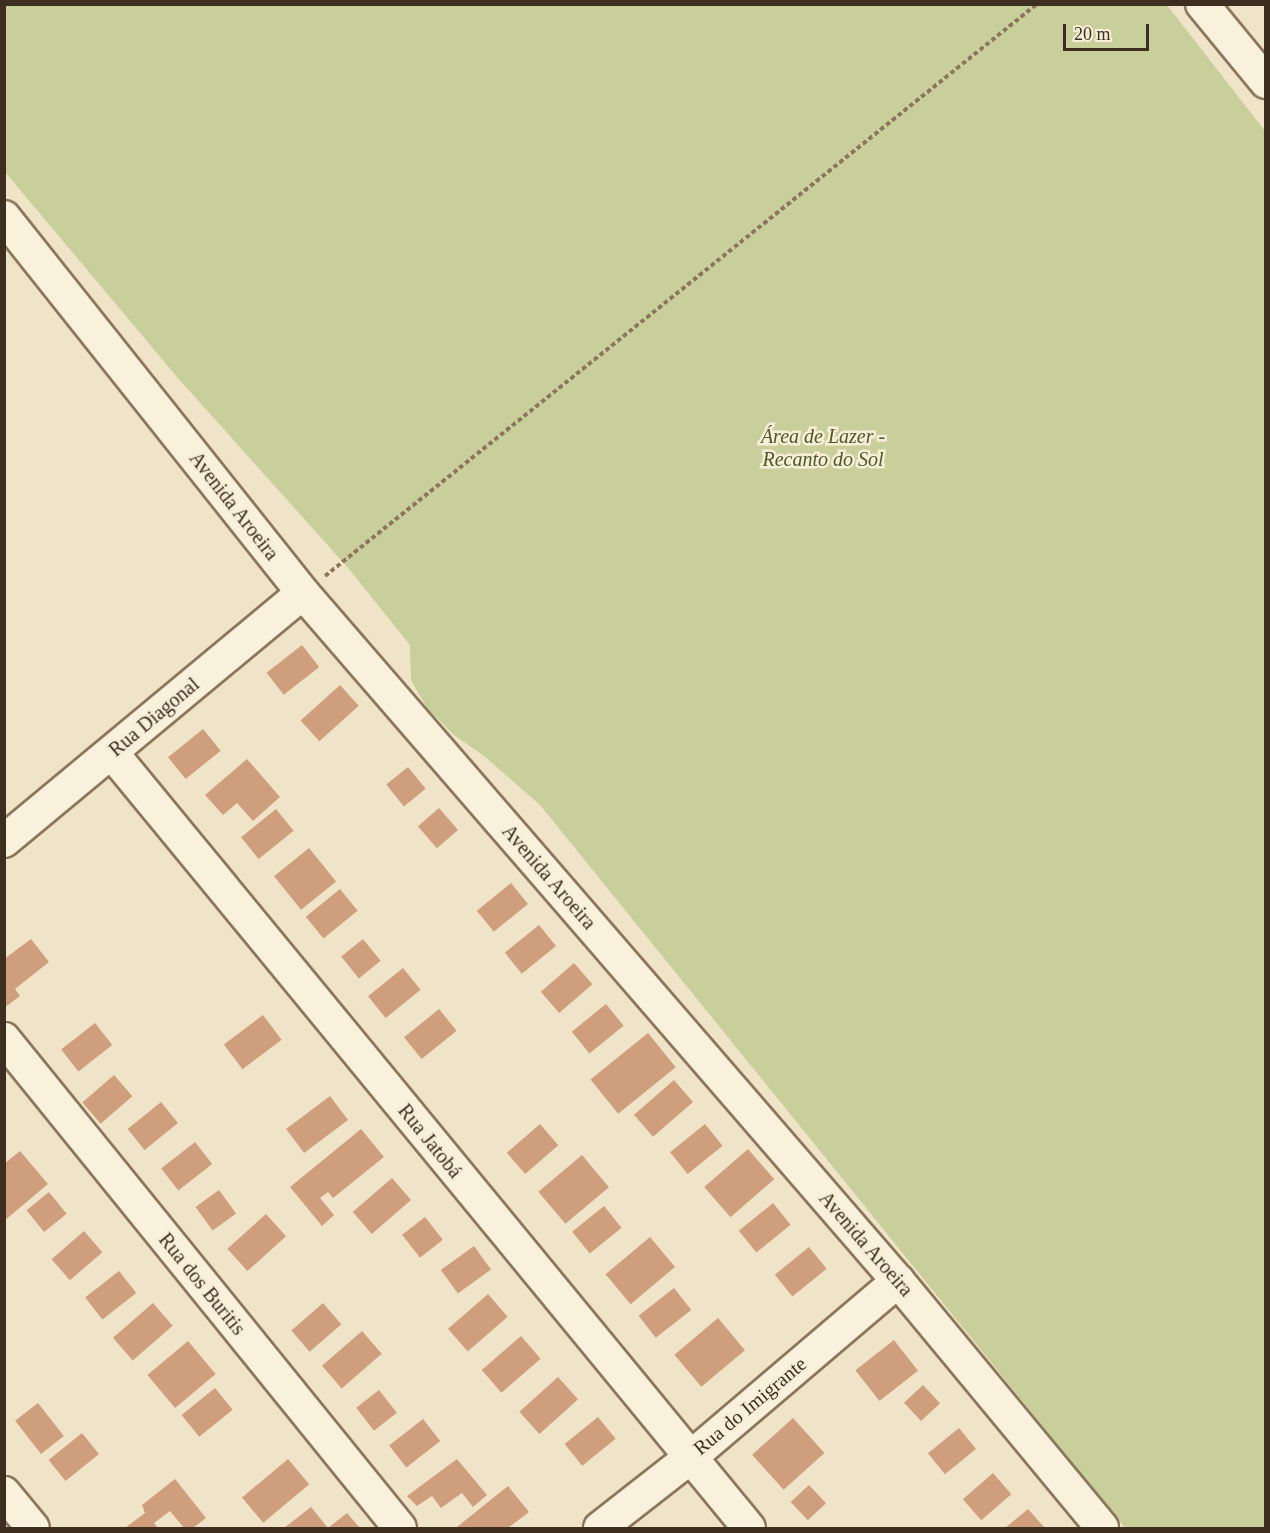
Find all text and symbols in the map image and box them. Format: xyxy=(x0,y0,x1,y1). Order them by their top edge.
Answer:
scale bar xyxy=(1066,12,1152,50)
text: 20 m xyxy=(1074,24,1111,44)
park label: Área de Lazer - Recanto do Sol xyxy=(761,425,885,472)
street label: Avenida Aroeira xyxy=(184,446,284,566)
street label: Rua Diagonal xyxy=(104,672,204,762)
street label: Avenida Aroeira xyxy=(497,819,601,935)
street label: Rua Jatobá xyxy=(393,1099,467,1183)
street label: Avenida Aroeira xyxy=(814,1186,918,1302)
street label: Rua dos Buritis xyxy=(154,1228,250,1340)
street label: Rua do Imigrante xyxy=(689,1352,811,1460)

